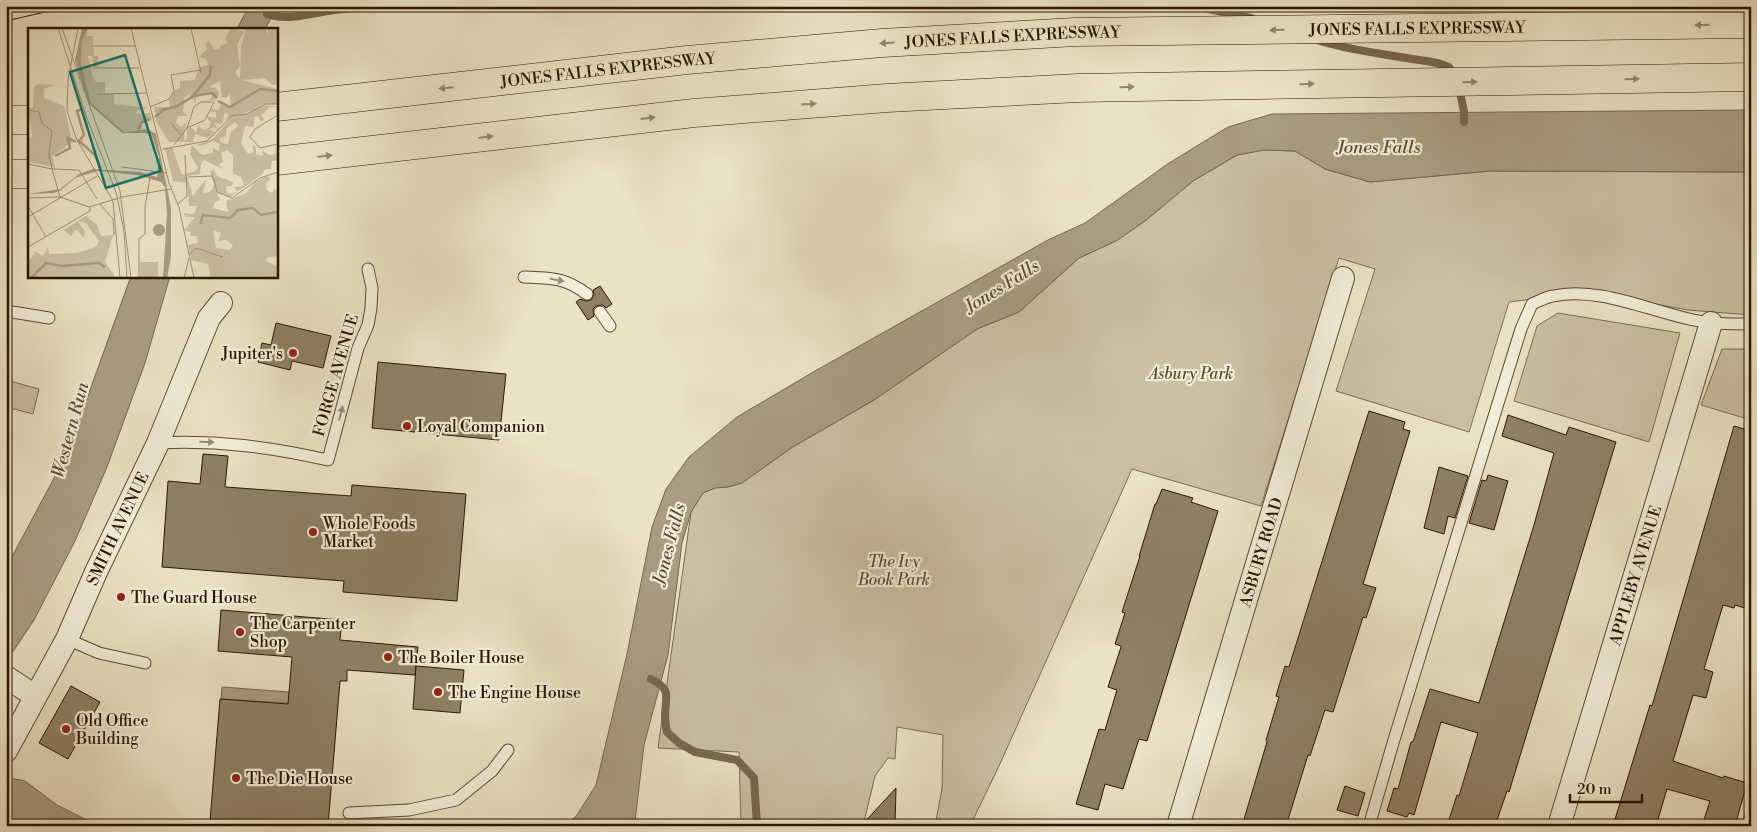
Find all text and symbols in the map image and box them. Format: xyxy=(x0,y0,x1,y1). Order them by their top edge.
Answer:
street label: JONES FALLS EXPRESSWAY xyxy=(1308,18,1527,40)
one-way arrow xyxy=(1694,21,1710,29)
street label: JONES FALLS EXPRESSWAY xyxy=(903,22,1122,53)
one-way arrow xyxy=(1269,26,1285,34)
inset map xyxy=(28,28,278,278)
one-way arrow xyxy=(878,39,894,47)
street label: JONES FALLS EXPRESSWAY xyxy=(498,48,718,92)
one-way arrow xyxy=(1624,75,1640,83)
one-way arrow xyxy=(1462,77,1478,85)
one-way arrow xyxy=(1299,80,1315,88)
one-way arrow xyxy=(1119,83,1135,91)
one-way arrow xyxy=(438,84,454,92)
one-way arrow xyxy=(802,100,818,108)
one-way arrow xyxy=(640,114,656,122)
one-way arrow xyxy=(478,133,494,141)
water label: Jones Falls xyxy=(1335,136,1421,159)
one-way arrow xyxy=(317,152,333,160)
water label: Jones Falls xyxy=(959,254,1044,319)
one-way arrow xyxy=(550,276,565,284)
street label: FORGE AVENUE xyxy=(309,312,363,439)
place label: Jupiter's xyxy=(221,344,283,364)
marker: Jupiter's xyxy=(287,347,299,359)
park label: Asbury Park xyxy=(1147,364,1233,384)
water label: Western Run xyxy=(47,379,95,481)
one-way arrow xyxy=(337,406,345,421)
place label: Loyal Companion xyxy=(417,417,545,437)
marker: Loyal Companion xyxy=(401,420,413,432)
one-way arrow xyxy=(199,439,215,447)
street label: SMITH AVENUE xyxy=(83,469,154,588)
street label: ASBURY ROAD xyxy=(1235,495,1287,611)
water label: Jones Falls xyxy=(647,501,691,589)
street label: APPLEBY AVENUE xyxy=(1605,503,1666,649)
place label: Whole Foods Market xyxy=(322,514,416,552)
marker: Whole Foods Market xyxy=(307,526,319,538)
park label: The Ivy Book Park xyxy=(857,552,930,590)
place label: The Guard House xyxy=(131,588,257,608)
marker: The Guard House xyxy=(115,591,127,603)
place label: The Carpenter Shop xyxy=(250,614,356,652)
marker: The Carpenter Shop xyxy=(234,626,246,638)
place label: The Boiler House xyxy=(398,648,524,668)
marker: The Boiler House xyxy=(382,651,394,663)
place label: The Engine House xyxy=(448,683,581,703)
marker: The Engine House xyxy=(432,686,444,698)
place label: Old Office Building xyxy=(75,711,149,749)
marker: Old Office Building xyxy=(60,723,72,735)
place label: The Die House xyxy=(246,769,353,789)
marker: The Die House xyxy=(230,772,242,784)
scale bar xyxy=(1570,772,1642,804)
text: 20 m xyxy=(1577,780,1612,799)

